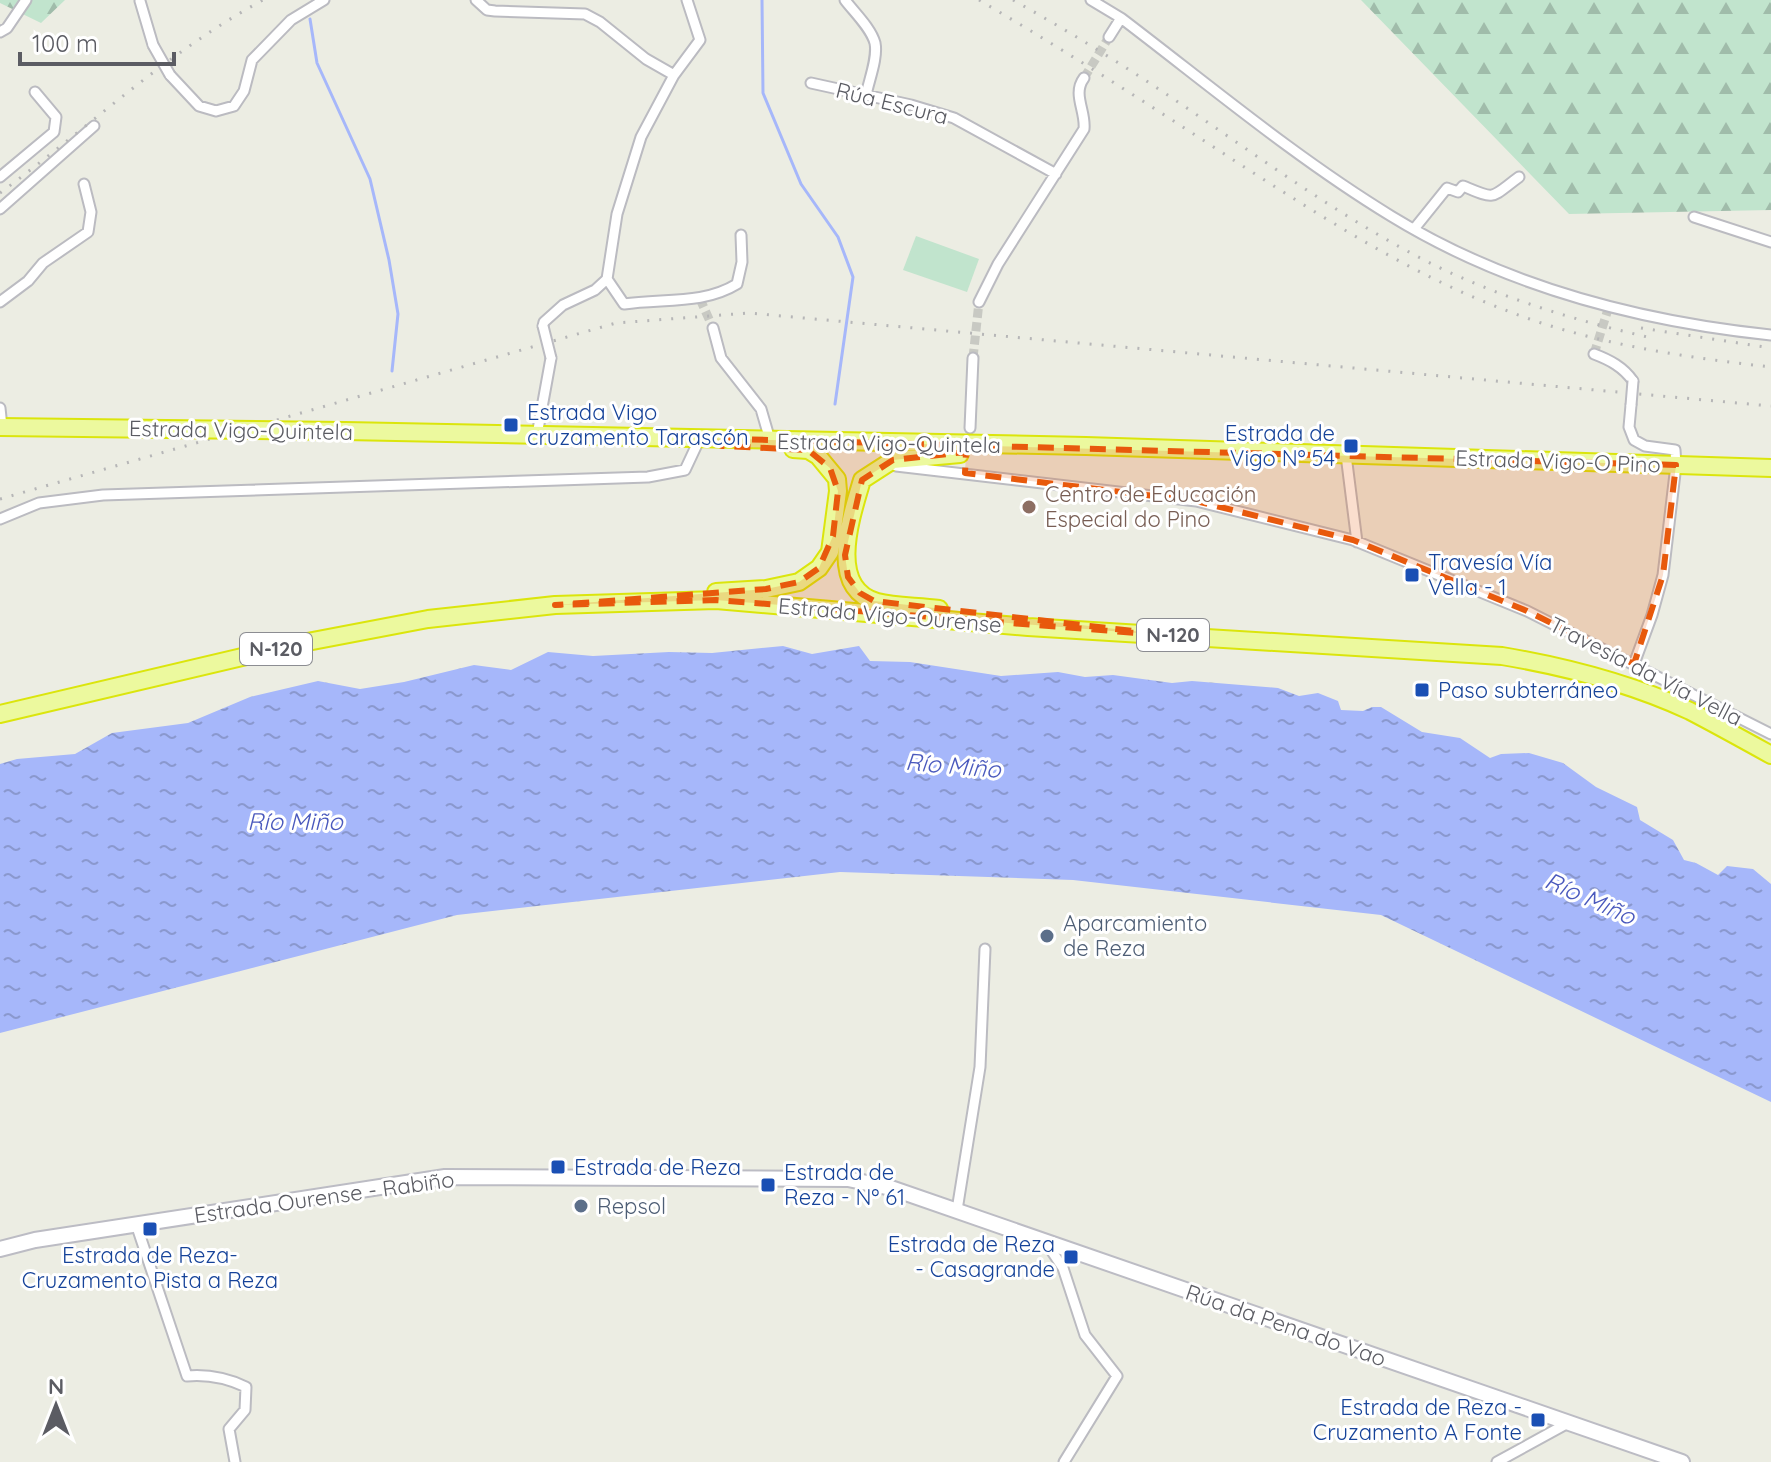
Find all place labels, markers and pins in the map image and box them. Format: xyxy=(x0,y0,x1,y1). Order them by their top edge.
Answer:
place label: Estrada Vigo cruzamento Tarascón xyxy=(527,398,749,451)
marker: Estrada Vigo cruzamento Tarascón xyxy=(502,416,520,434)
place label: Estrada de Vigo Nº 54 xyxy=(1225,419,1335,472)
marker: Estrada de Vigo Nº 54 xyxy=(1342,437,1360,455)
place label: Centro de Educación Especial do Pino xyxy=(1045,480,1256,533)
marker: Centro de Educación Especial do Pino xyxy=(1020,498,1038,516)
place label: Travesía Vía Vella - 1 xyxy=(1428,548,1552,601)
marker: Travesía Vía Vella - 1 xyxy=(1403,566,1421,584)
place label: Paso subterráneo xyxy=(1438,676,1618,704)
marker: Paso subterráneo xyxy=(1413,681,1431,699)
place label: Aparcamiento de Reza xyxy=(1063,909,1207,962)
marker: Aparcamiento de Reza xyxy=(1038,927,1056,945)
place label: Estrada de Reza xyxy=(574,1153,741,1181)
marker: Estrada de Reza xyxy=(549,1158,567,1176)
place label: Estrada de Reza - Nº 61 xyxy=(784,1158,905,1211)
marker: Estrada de Reza - Nº 61 xyxy=(759,1176,777,1194)
place label: Repsol xyxy=(597,1192,666,1220)
marker: Repsol xyxy=(572,1197,590,1215)
marker: Estrada de Reza- Cruzamento Pista a Reza xyxy=(141,1220,159,1238)
place label: Estrada de Reza - Casagrande xyxy=(888,1230,1055,1283)
place label: Estrada de Reza- Cruzamento Pista a Reza xyxy=(22,1241,278,1294)
marker: Estrada de Reza - Casagrande xyxy=(1062,1248,1080,1266)
place label: Estrada de Reza - Cruzamento A Fonte xyxy=(1313,1393,1522,1446)
marker: Estrada de Reza - Cruzamento A Fonte xyxy=(1529,1411,1547,1429)

